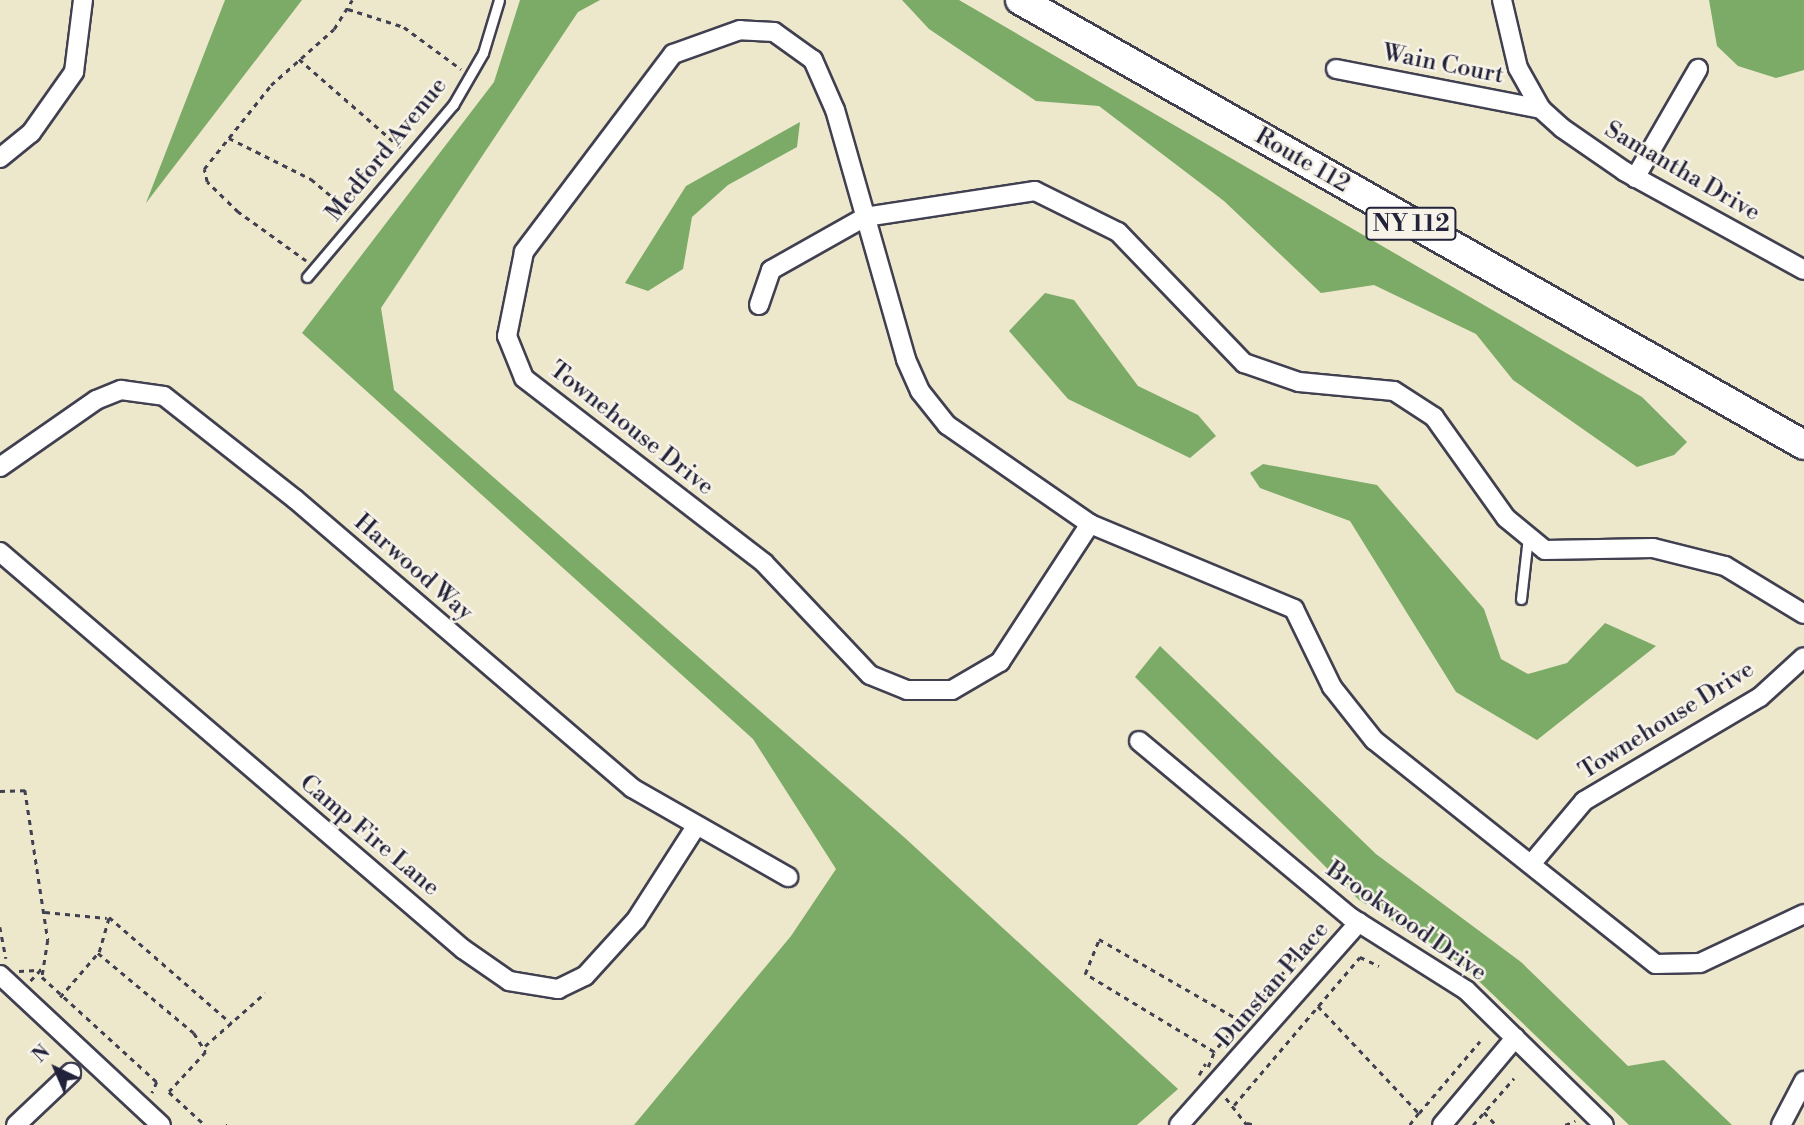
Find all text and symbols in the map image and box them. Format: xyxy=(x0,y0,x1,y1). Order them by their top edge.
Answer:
street label: Wain Court xyxy=(1380,39,1506,91)
street label: Medford Avenue xyxy=(320,72,454,228)
street label: Samantha Drive xyxy=(1599,116,1765,228)
street label: Route 112 xyxy=(1250,122,1354,200)
road number: NY 112 xyxy=(1364,204,1458,244)
street label: Townehouse Drive xyxy=(543,356,719,502)
street label: Harwood Way xyxy=(348,508,478,628)
street label: Townehouse Drive xyxy=(1574,656,1760,786)
street label: Camp Fire Lane xyxy=(293,769,445,903)
street label: Brookwood Drive xyxy=(1320,856,1492,988)
street label: Dunstan Place xyxy=(1210,916,1336,1054)
north arrow xyxy=(21,1034,91,1104)
text: N xyxy=(28,1040,55,1068)

